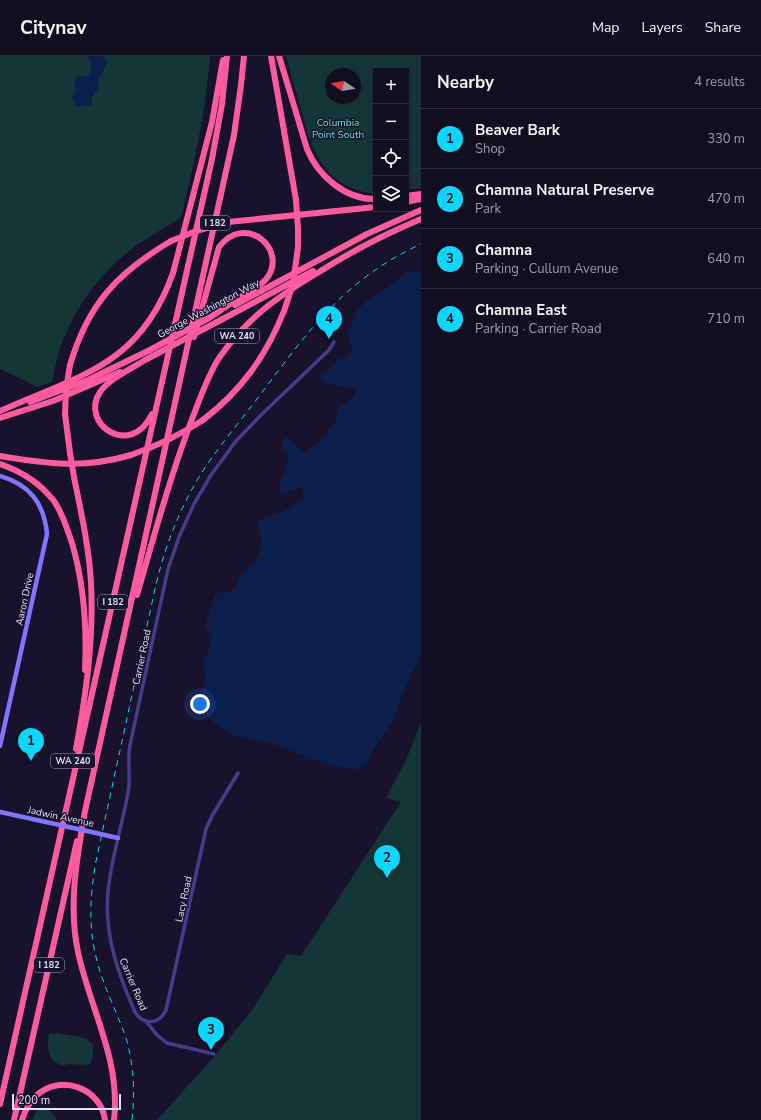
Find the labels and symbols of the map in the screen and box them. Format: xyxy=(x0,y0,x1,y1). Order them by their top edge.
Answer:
north arrow xyxy=(325,68,361,104)
park label: Columbia Point South xyxy=(312,116,364,142)
road number: I 182 xyxy=(200,216,230,230)
street label: George Washington Way xyxy=(155,276,263,342)
pin: 4 xyxy=(316,306,342,339)
road number: WA 240 xyxy=(215,329,259,343)
street label: Aaron Drive xyxy=(13,572,37,627)
road number: I 182 xyxy=(98,595,128,609)
street label: Carrier Road xyxy=(129,628,155,686)
your location xyxy=(190,694,210,714)
pin: 1 xyxy=(18,728,44,761)
road number: WA 240 xyxy=(51,754,95,768)
street label: Jadwin Avenue xyxy=(25,803,95,831)
pin: 2 xyxy=(374,845,400,878)
street label: Lacy Road xyxy=(172,875,196,923)
street label: Carrier Road xyxy=(116,956,151,1013)
road number: I 182 xyxy=(34,958,64,972)
pin: 3 xyxy=(198,1017,224,1050)
scale bar xyxy=(12,1092,121,1111)

